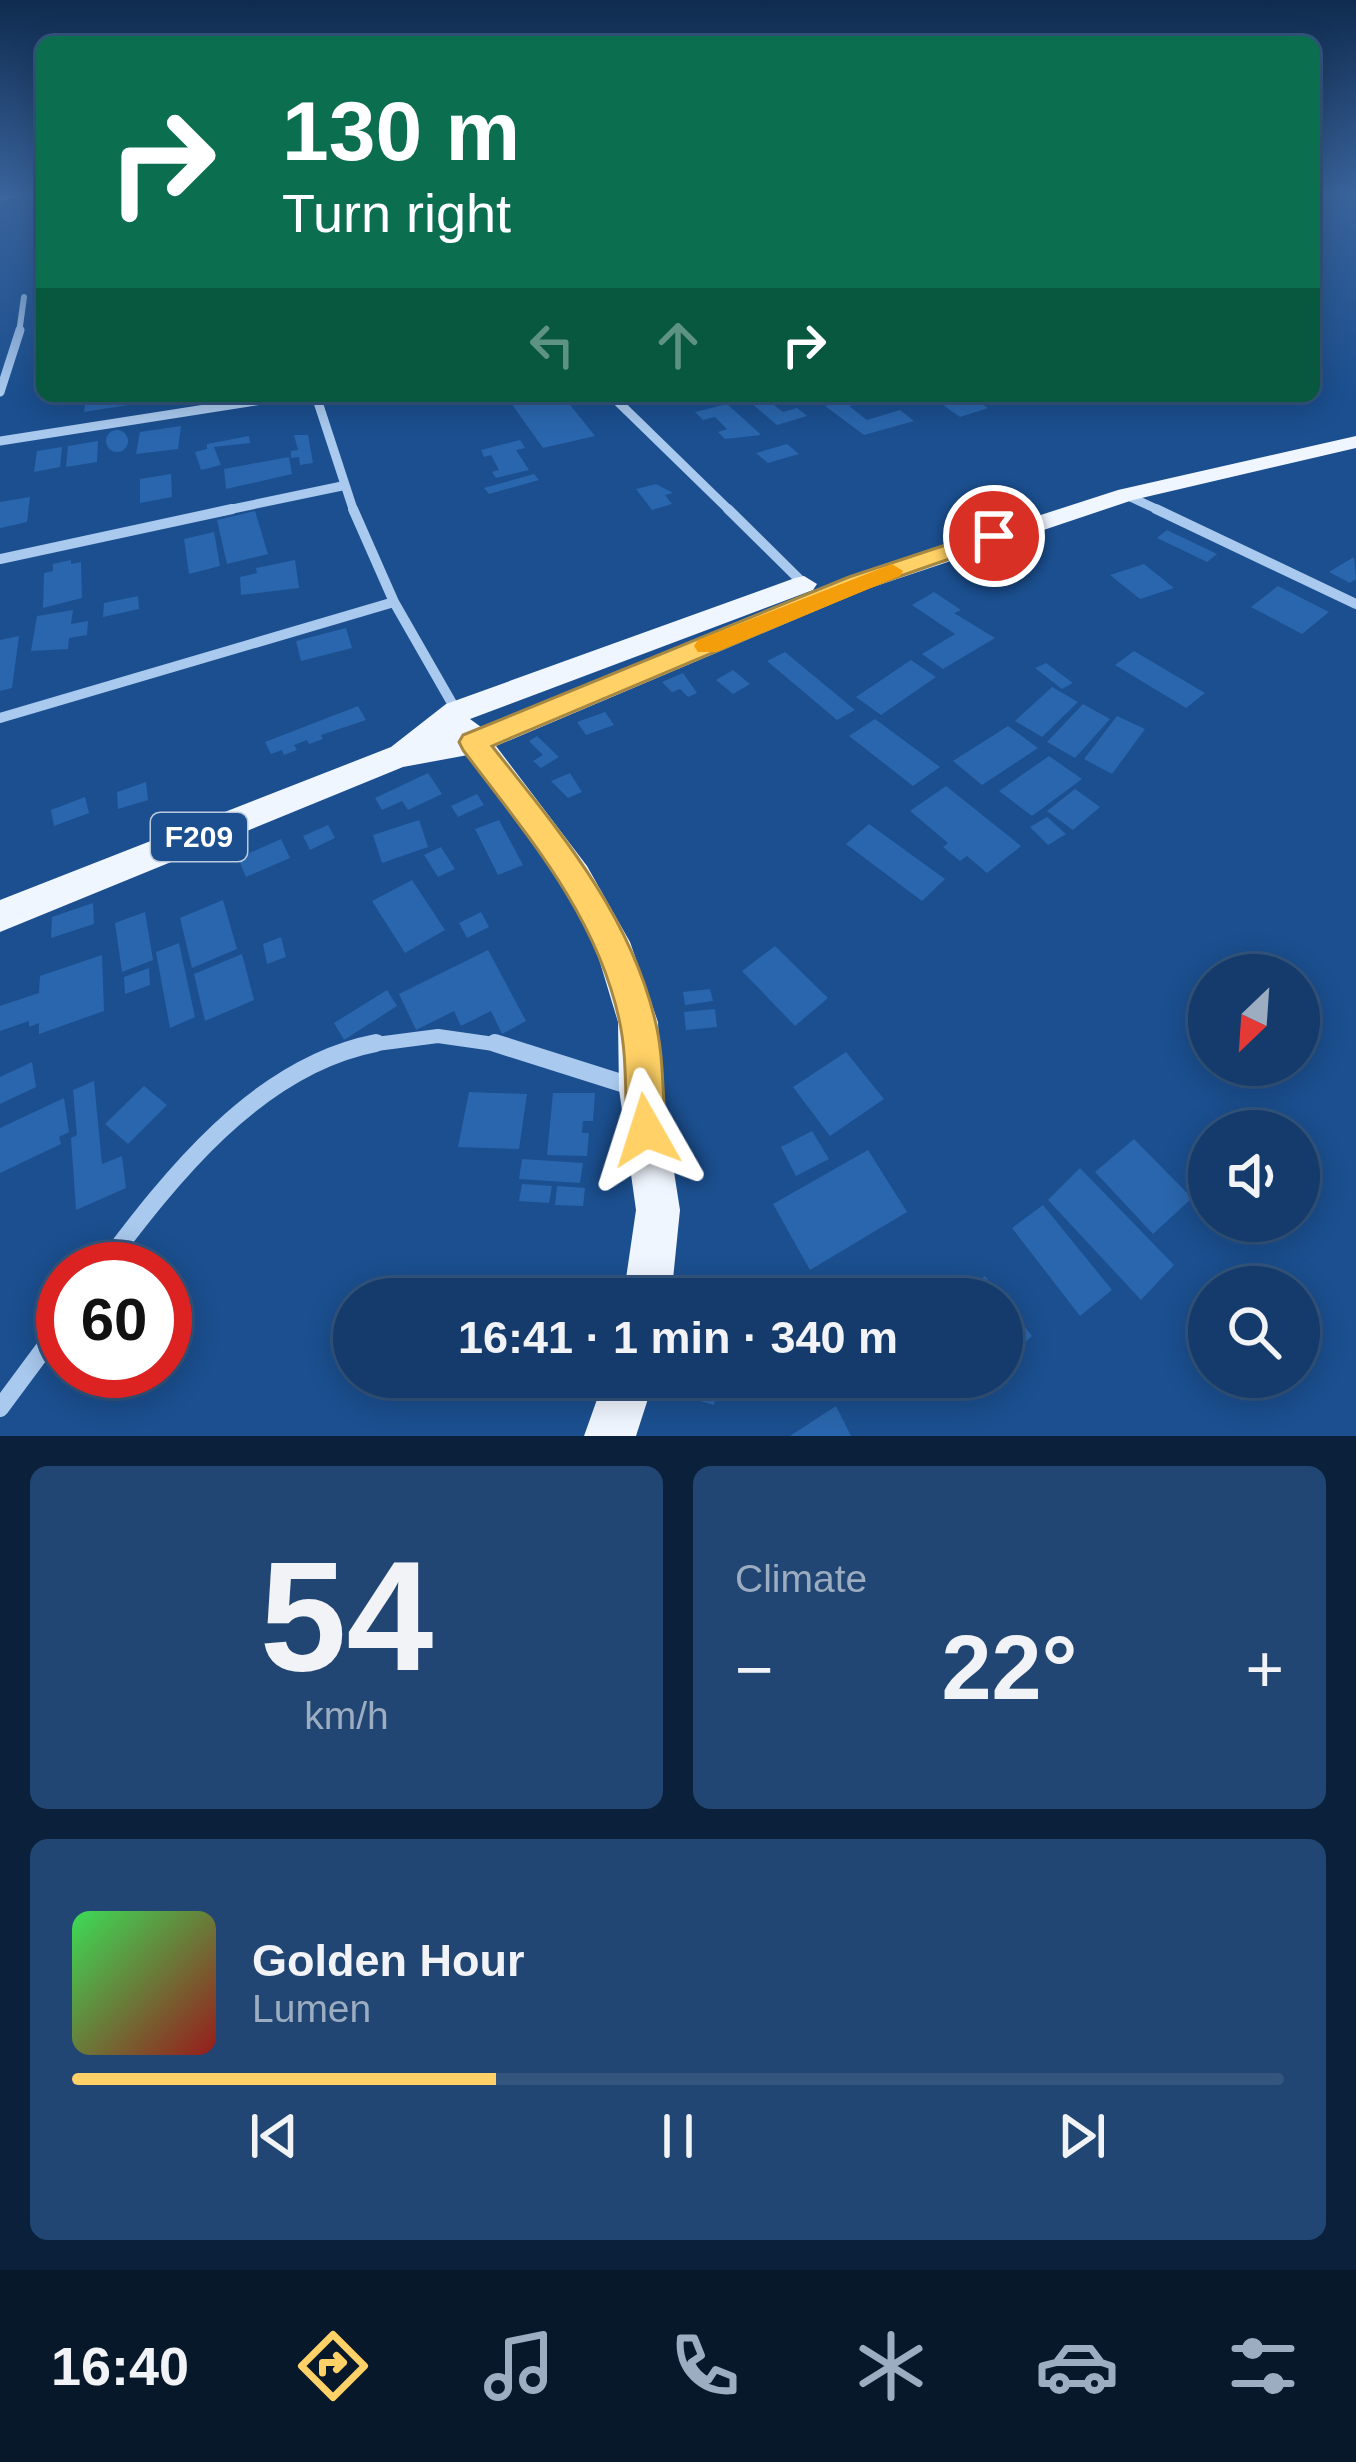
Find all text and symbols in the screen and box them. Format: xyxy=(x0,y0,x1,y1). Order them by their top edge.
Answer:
icon: right xyxy=(84,84,240,240)
text: 130 m xyxy=(282,84,520,178)
text: Turn right xyxy=(282,183,511,243)
icon: left xyxy=(519,312,585,378)
icon: ahead xyxy=(645,312,711,378)
icon: right xyxy=(771,312,837,378)
pin xyxy=(943,485,1045,587)
icon: arrive xyxy=(961,503,1027,569)
road number: F209 xyxy=(151,813,247,861)
north arrow xyxy=(1188,954,1320,1086)
map controls xyxy=(1188,954,1320,1398)
position arrow xyxy=(583,1067,709,1193)
button: sound xyxy=(1188,1110,1320,1242)
speed limit sign: 60 xyxy=(36,1242,192,1398)
button: search xyxy=(1188,1266,1320,1398)
text: 16:41 · 1 min · 340 m xyxy=(458,1312,898,1363)
text: 54 xyxy=(260,1529,433,1703)
text: Climate xyxy=(735,1557,867,1600)
text: 22° xyxy=(941,1618,1078,1718)
text: − xyxy=(735,1632,774,1706)
text: + xyxy=(1245,1632,1284,1706)
text: km/h xyxy=(304,1694,389,1737)
text: Golden Hour xyxy=(252,1935,524,1986)
text: Lumen xyxy=(252,1987,371,2030)
icon: previous xyxy=(241,2103,307,2169)
icon: pause xyxy=(645,2103,711,2169)
icon: next xyxy=(1049,2103,1115,2169)
icon: directions xyxy=(291,2324,375,2408)
icon: music xyxy=(477,2324,561,2408)
icon: phone xyxy=(663,2324,747,2408)
icon: climate xyxy=(849,2324,933,2408)
icon: car xyxy=(1035,2324,1119,2408)
icon: filters xyxy=(1221,2324,1305,2408)
text: 16:40 xyxy=(51,2336,189,2396)

